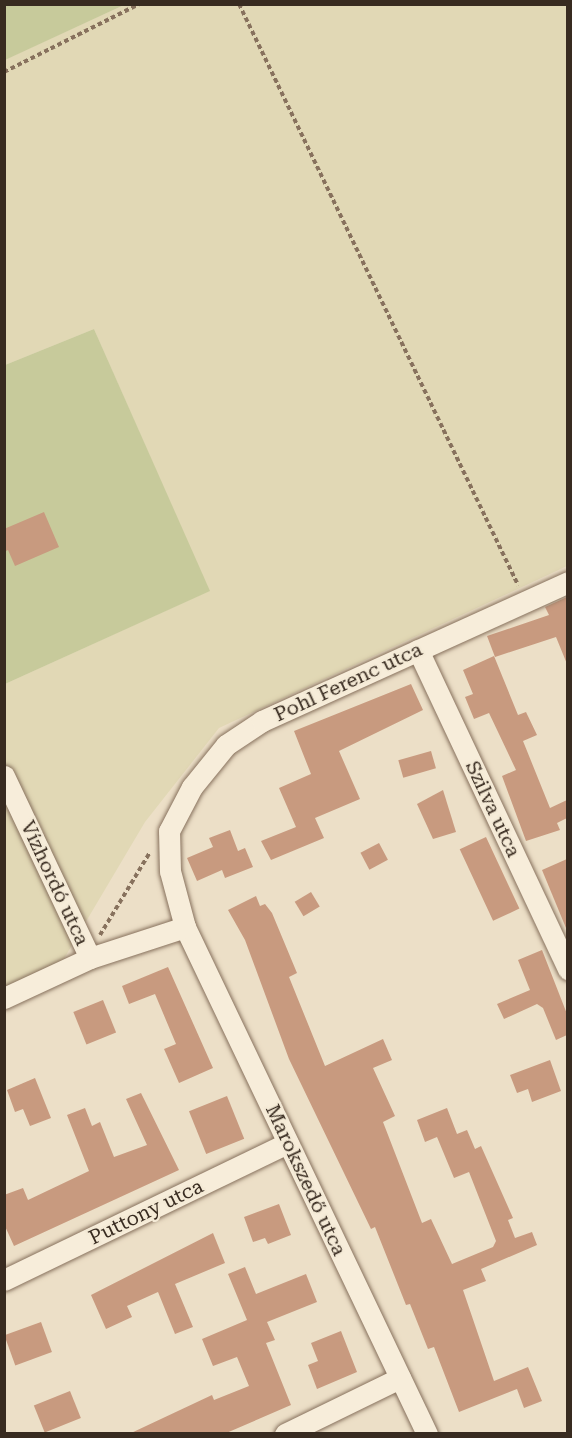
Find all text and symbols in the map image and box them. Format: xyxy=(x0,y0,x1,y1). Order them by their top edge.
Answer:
street label: Pohl Ferenc utca xyxy=(270,637,426,727)
street label: Szilva utca xyxy=(460,757,526,861)
street label: Vízhordó utca xyxy=(16,817,94,949)
street label: Marokszedő utca xyxy=(260,1101,352,1259)
street label: Puttony utca xyxy=(85,1174,207,1250)

